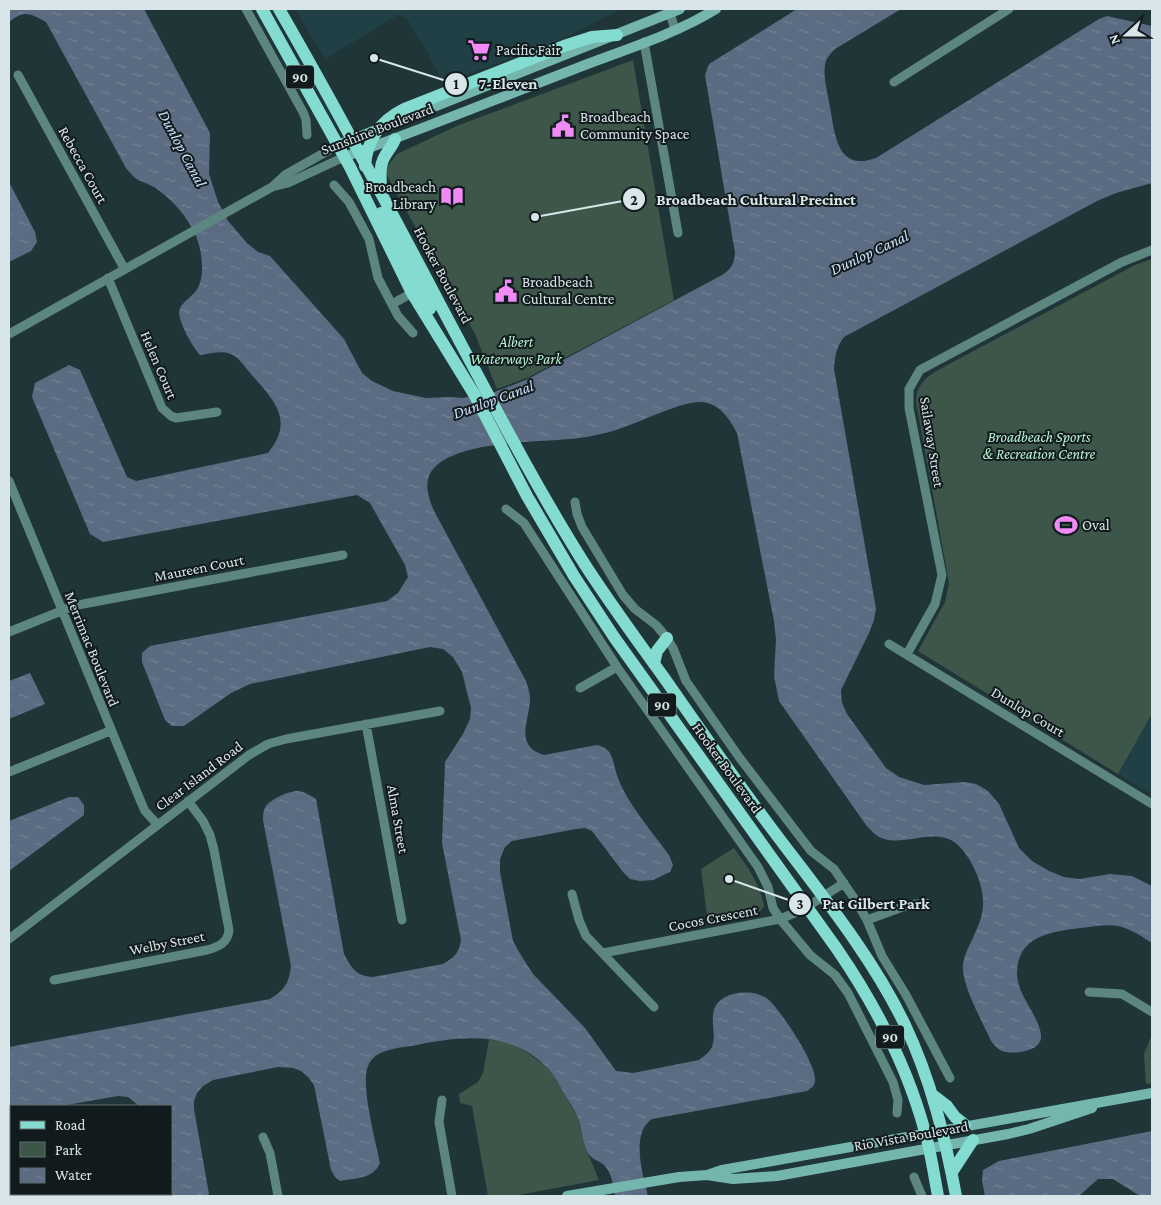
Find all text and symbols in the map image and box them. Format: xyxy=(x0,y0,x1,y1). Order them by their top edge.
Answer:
north arrow xyxy=(1101,10,1151,60)
text: N xyxy=(1105,32,1123,47)
supermarket icon: Pacific Fair xyxy=(466,37,492,63)
place label: Pacific Fair xyxy=(496,42,561,58)
road number: 90 xyxy=(286,66,314,88)
callout: 7-Eleven xyxy=(443,68,547,99)
text: 7-Eleven xyxy=(479,75,537,92)
text: 1 xyxy=(453,76,459,92)
street label: Sunshine Boulevard xyxy=(319,100,436,158)
water label: Dunlop Canal xyxy=(154,107,210,191)
place label: Broadbeach Community Space xyxy=(580,109,690,143)
public building icon: Broadbeach Community Space xyxy=(550,113,576,139)
street label: Rebecca Court xyxy=(55,124,111,207)
place label: Broadbeach Library xyxy=(365,179,436,213)
library icon: Broadbeach Library xyxy=(439,183,465,209)
callout: Broadbeach Cultural Precinct xyxy=(621,184,866,215)
text: Broadbeach Cultural Precinct xyxy=(656,191,856,208)
text: 2 xyxy=(630,192,638,208)
street label: Hooker Boulevard xyxy=(411,224,475,326)
water label: Dunlop Canal xyxy=(827,226,913,279)
place label: Broadbeach Cultural Centre xyxy=(522,274,615,307)
public building icon: Broadbeach Cultural Centre xyxy=(493,278,519,304)
street label: Helen Court xyxy=(138,329,181,402)
park label: Albert Waterways Park xyxy=(470,334,563,368)
water label: Dunlop Canal xyxy=(451,377,537,423)
street label: Sailaway Street xyxy=(916,396,947,490)
park label: Broadbeach Sports & Recreation Centre xyxy=(983,429,1096,462)
sports icon: Oval xyxy=(1053,512,1079,538)
place label: Oval xyxy=(1082,517,1110,533)
street label: Maureen Court xyxy=(153,551,246,585)
street label: Merrimac Boulevard xyxy=(62,589,122,709)
street label: Dunlop Court xyxy=(988,684,1068,741)
road number: 90 xyxy=(648,694,676,716)
street label: Hooker Boulevard xyxy=(689,720,765,816)
street label: Clear Island Road xyxy=(152,738,246,814)
street label: Alma Street xyxy=(384,783,412,856)
callout: Pat Gilbert Park xyxy=(787,888,940,919)
text: Pat Gilbert Park xyxy=(822,895,930,912)
text: 3 xyxy=(796,896,804,912)
street label: Cocos Crescent xyxy=(667,901,760,934)
street label: Welby Street xyxy=(128,928,207,959)
road number: 90 xyxy=(876,1026,904,1048)
legend xyxy=(10,1105,172,1195)
text: Road xyxy=(55,1117,86,1133)
street label: Rio Vista Boulevard xyxy=(852,1118,970,1154)
text: Park xyxy=(55,1142,82,1158)
text: Water xyxy=(55,1167,92,1183)

